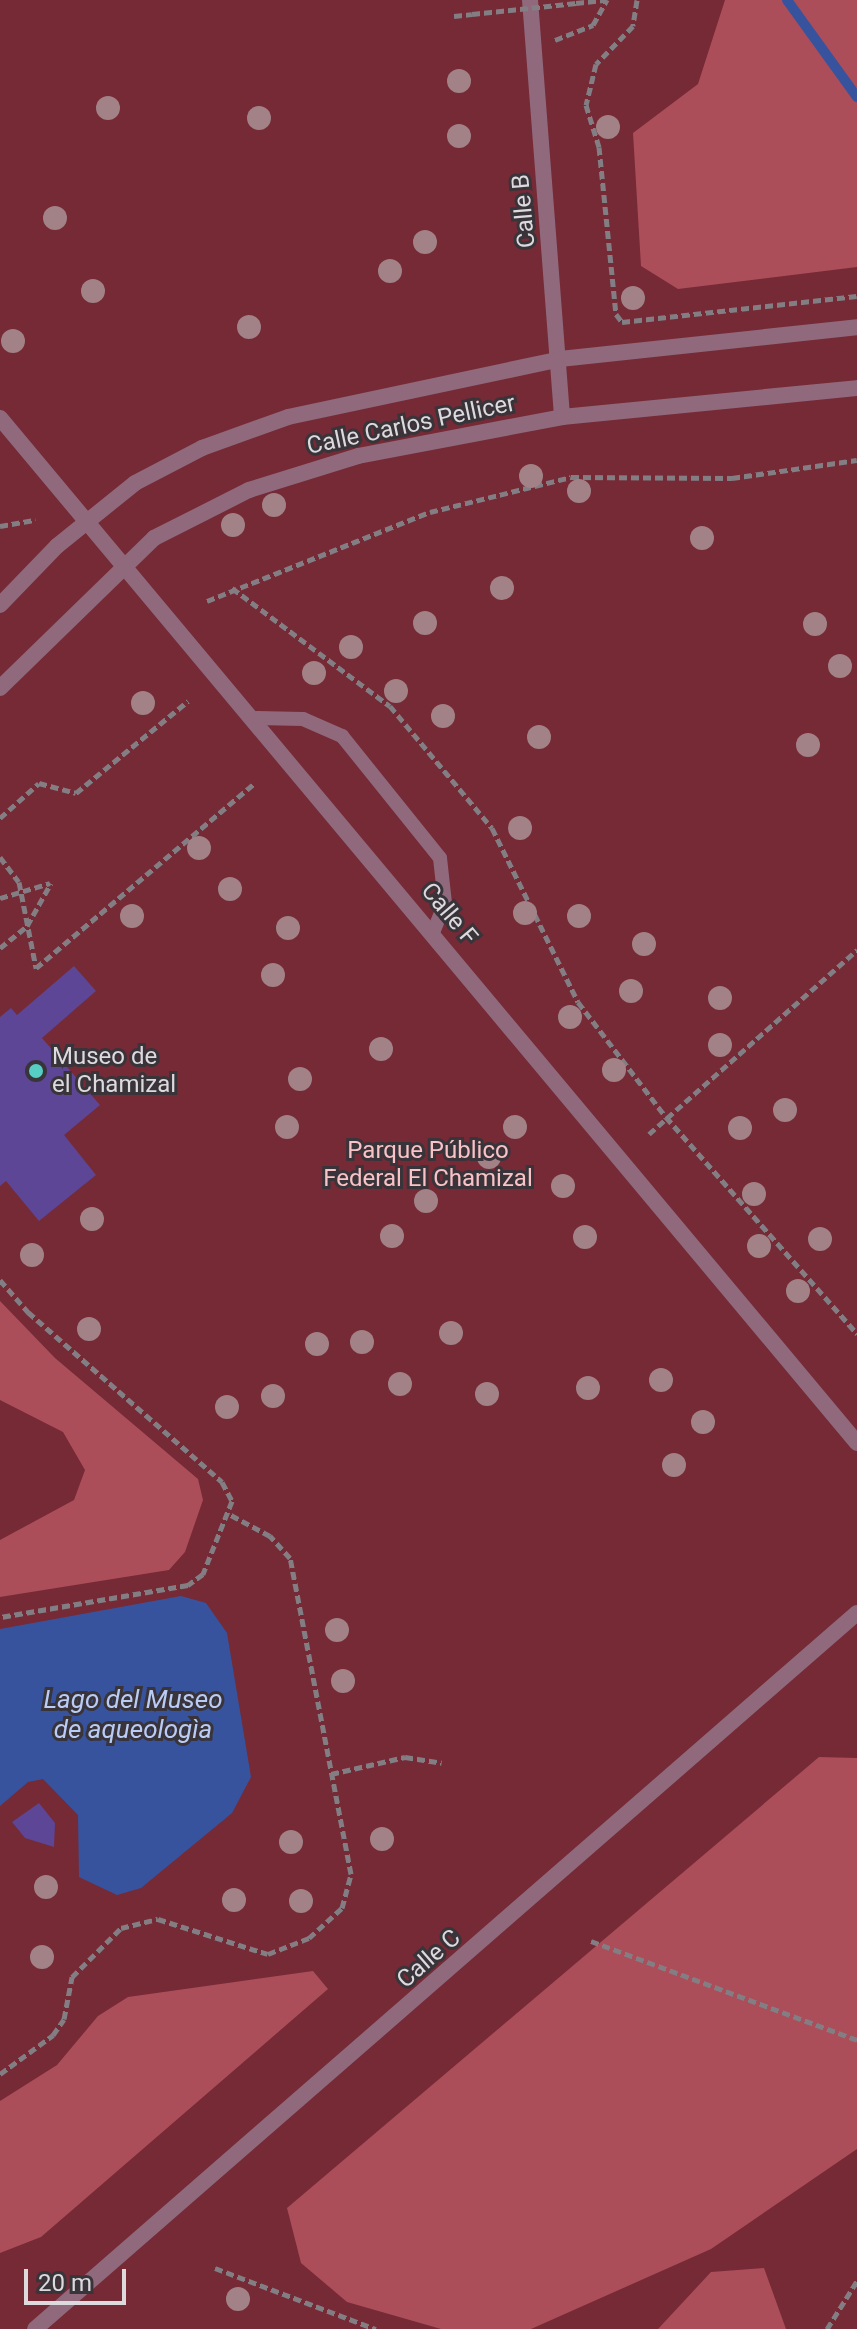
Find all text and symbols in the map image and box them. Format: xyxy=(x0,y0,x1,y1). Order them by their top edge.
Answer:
street label: Calle B xyxy=(506,173,542,249)
street label: Calle Carlos Pellicer xyxy=(304,389,518,461)
street label: Calle F xyxy=(415,877,483,951)
place label: Museo de el Chamizal xyxy=(52,1043,176,1099)
marker: Museo de el Chamizal xyxy=(27,1062,45,1080)
park label: Parque Público Federal El Chamizal xyxy=(323,1137,533,1193)
water label: Lago del Museo de aqueologìa xyxy=(43,1684,223,1746)
street label: Calle C xyxy=(391,1924,467,1994)
scale bar xyxy=(28,2253,130,2303)
text: 20 m xyxy=(38,2269,92,2297)

